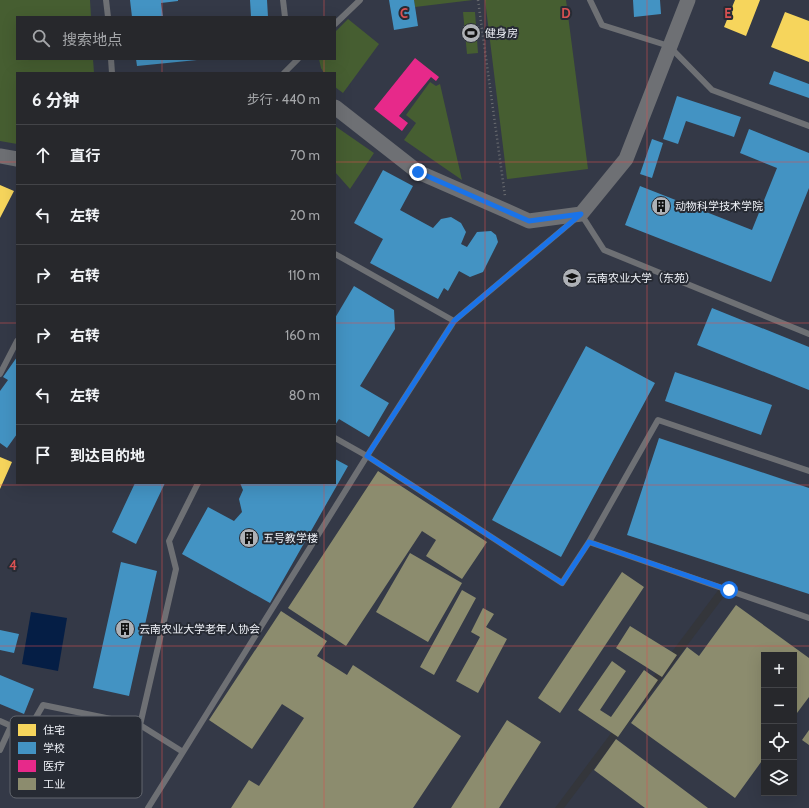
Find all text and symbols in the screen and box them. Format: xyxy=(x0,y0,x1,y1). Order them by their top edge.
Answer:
text: C xyxy=(400,5,408,21)
text: D xyxy=(561,5,571,21)
text: E xyxy=(724,5,732,21)
search box xyxy=(16,16,336,60)
sports icon: 健身房 xyxy=(460,22,482,44)
place label: 健身房 xyxy=(485,26,518,40)
icon: search xyxy=(30,27,52,49)
text: 搜索地点 xyxy=(62,31,122,49)
text: 6 分钟 xyxy=(32,90,79,110)
text: 步行 · 440 m xyxy=(247,91,320,107)
icon: ahead xyxy=(32,144,54,166)
text: 直行 xyxy=(70,147,100,165)
text: 70 m xyxy=(290,147,320,163)
route end xyxy=(409,163,427,181)
building icon: 动物科学技术学院 xyxy=(650,195,672,217)
place label: 动物科学技术学院 xyxy=(675,199,763,213)
icon: left xyxy=(32,204,54,226)
text: 左转 xyxy=(70,207,100,225)
text: 20 m xyxy=(290,207,320,223)
icon: right xyxy=(32,264,54,286)
text: 右转 xyxy=(70,267,100,285)
text: 110 m xyxy=(288,267,320,283)
school or university icon: 云南农业大学（东苑） xyxy=(561,267,583,289)
place label: 云南农业大学（东苑） xyxy=(586,271,696,285)
icon: right xyxy=(32,324,54,346)
text: 右转 xyxy=(70,327,100,345)
text: 160 m xyxy=(285,327,320,343)
icon: left xyxy=(32,384,54,406)
text: 左转 xyxy=(70,387,100,405)
text: 80 m xyxy=(289,387,320,403)
icon: arrive xyxy=(32,444,54,466)
text: 到达目的地 xyxy=(70,447,145,465)
building icon: 五号教学楼 xyxy=(238,527,260,549)
place label: 五号教学楼 xyxy=(263,531,318,545)
text: 4 xyxy=(9,557,17,573)
route start xyxy=(720,581,738,599)
building icon: 云南农业大学老年人协会 xyxy=(114,618,136,640)
place label: 云南农业大学老年人协会 xyxy=(139,622,260,636)
map controls xyxy=(761,652,797,796)
button: + xyxy=(761,652,797,688)
button: − xyxy=(761,688,797,724)
legend xyxy=(10,716,142,798)
text: 住宅 xyxy=(43,723,65,737)
button: locate xyxy=(761,724,797,760)
text: 学校 xyxy=(43,741,65,755)
text: 医疗 xyxy=(43,759,65,773)
button: layers xyxy=(761,760,797,796)
text: 工业 xyxy=(43,777,65,791)

